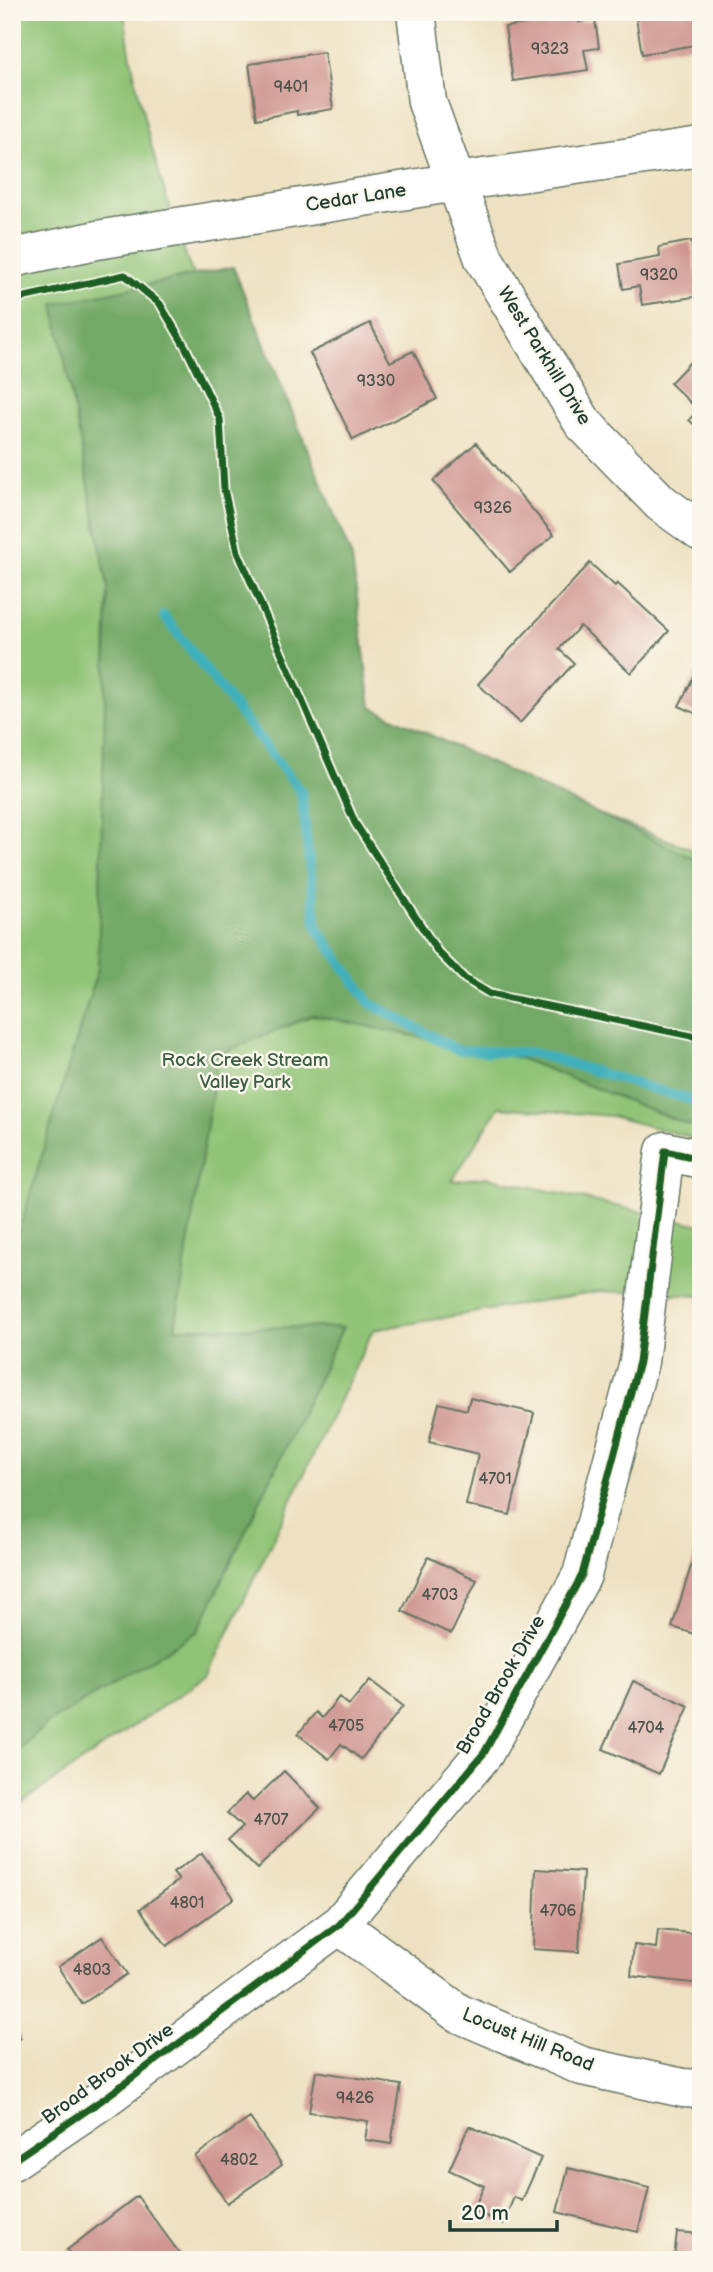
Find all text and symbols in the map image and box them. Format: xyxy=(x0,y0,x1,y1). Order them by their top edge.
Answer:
house number: 9323 xyxy=(531,40,569,59)
house number: 9401 xyxy=(274,78,308,97)
street label: Cedar Lane xyxy=(304,179,408,217)
house number: 9320 xyxy=(640,266,678,285)
street label: West Parkhill Drive xyxy=(492,282,596,430)
house number: 9330 xyxy=(357,372,395,391)
house number: 9326 xyxy=(474,499,512,518)
park label: Rock Creek Stream Valley Park xyxy=(162,1049,328,1094)
house number: 4701 xyxy=(478,1470,512,1489)
house number: 4703 xyxy=(422,1586,459,1605)
street label: Broad Brook Drive xyxy=(452,1611,550,1759)
house number: 4705 xyxy=(328,1717,364,1736)
house number: 4704 xyxy=(628,1719,665,1738)
house number: 4707 xyxy=(254,1811,289,1830)
house number: 4801 xyxy=(170,1894,204,1913)
house number: 4706 xyxy=(540,1902,577,1921)
house number: 4803 xyxy=(73,1961,111,1980)
street label: Locust Hill Road xyxy=(459,2003,597,2077)
street label: Broad Brook Drive xyxy=(38,2018,178,2130)
house number: 9426 xyxy=(336,2089,374,2108)
house number: 4802 xyxy=(220,2151,259,2170)
scale bar xyxy=(450,2188,557,2232)
text: 20 m xyxy=(461,2201,509,2226)

